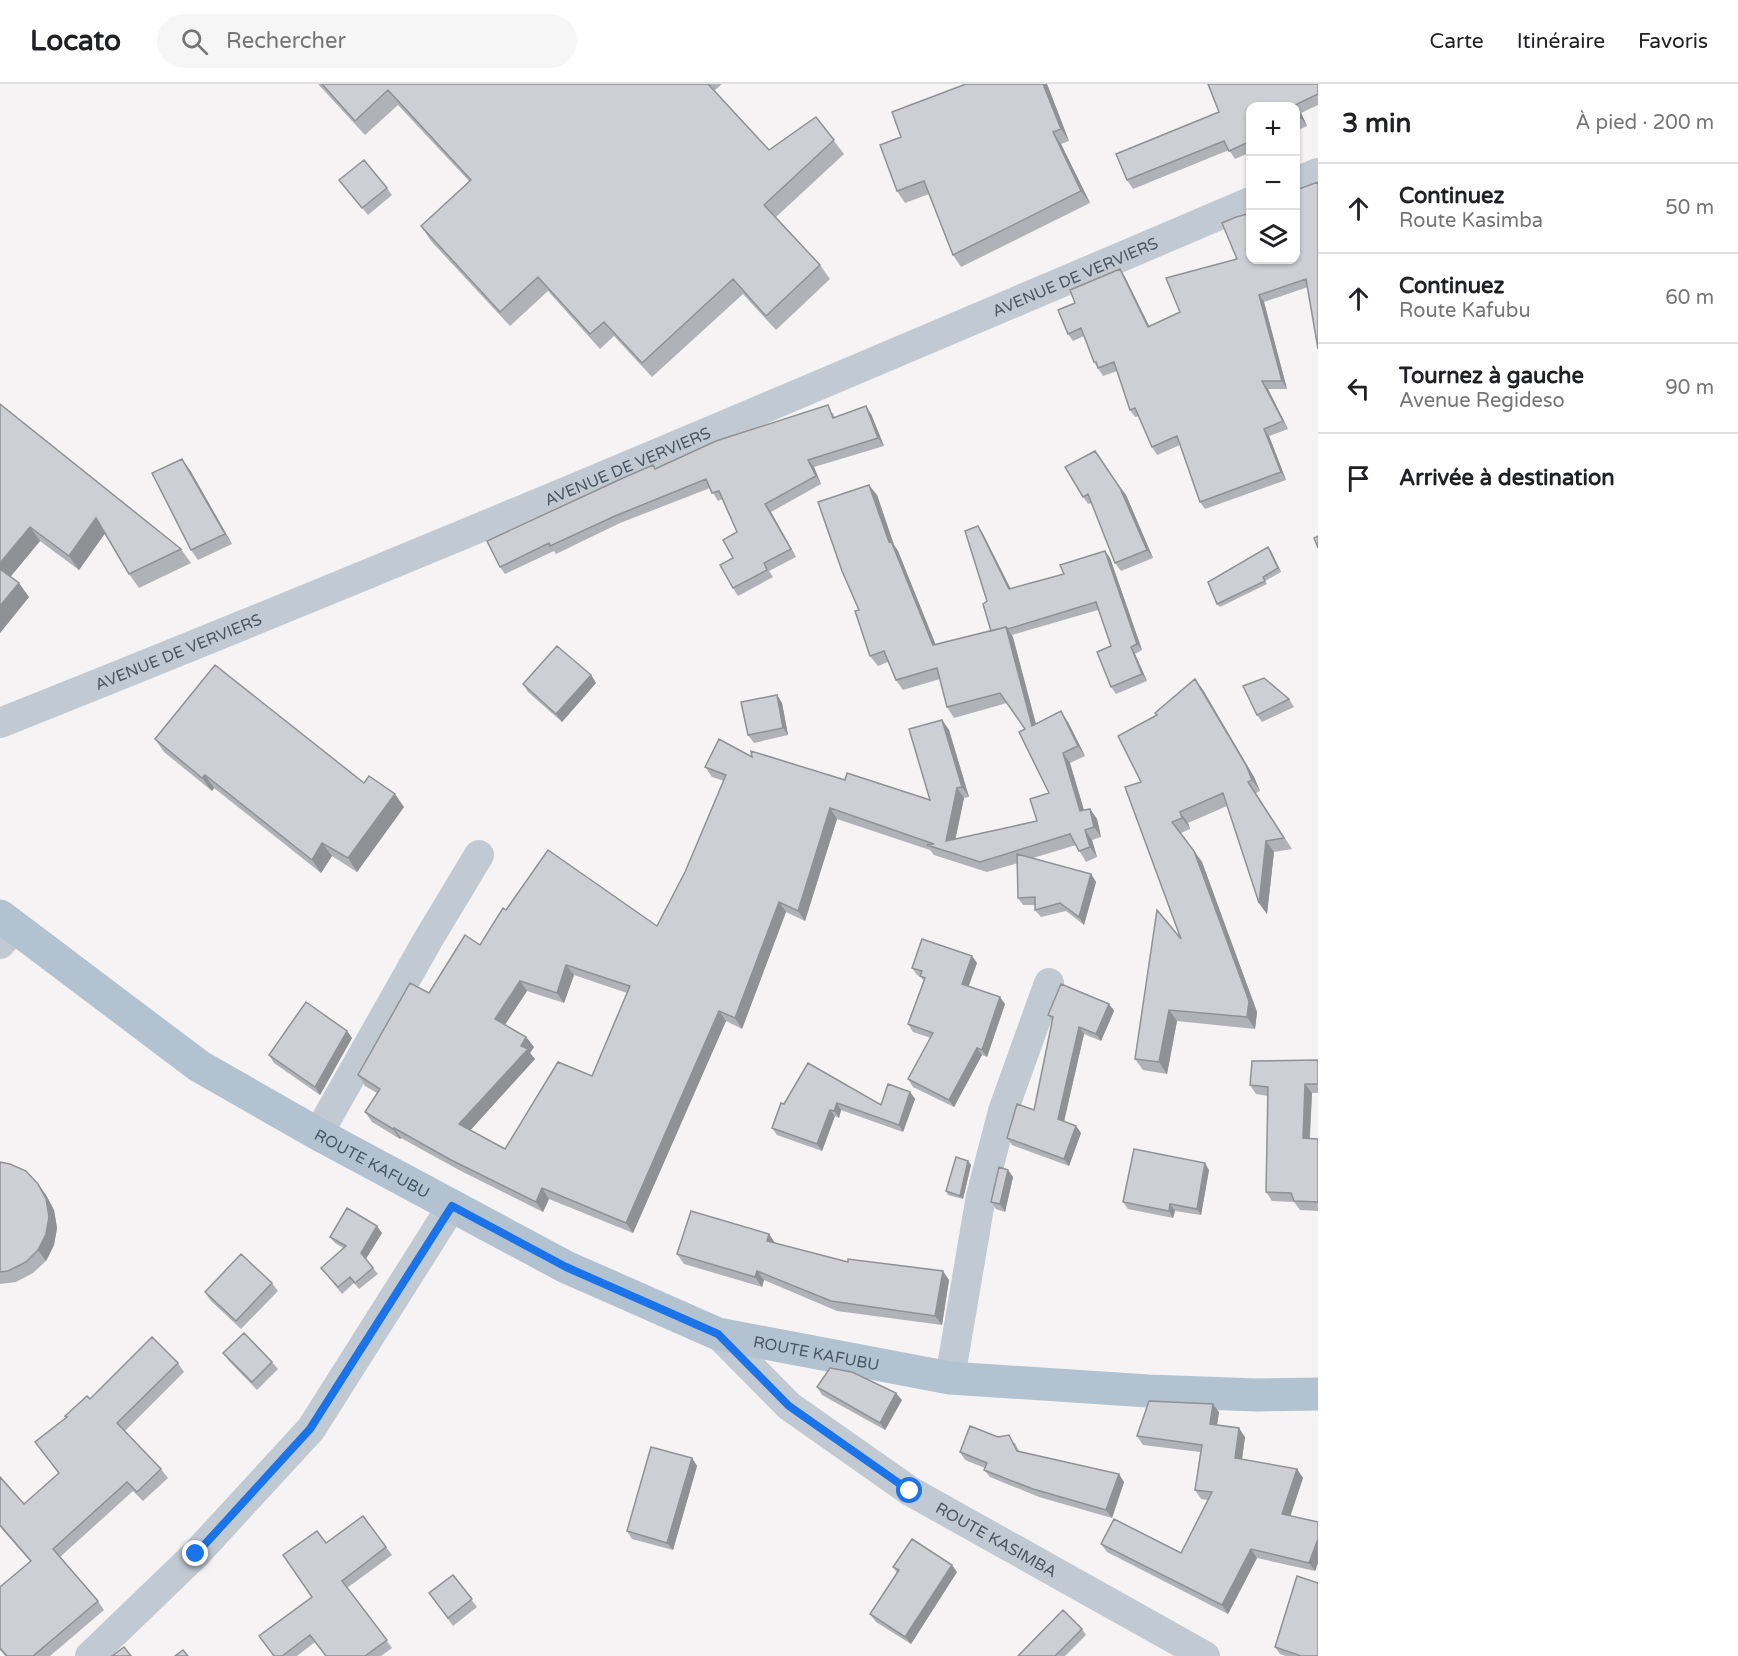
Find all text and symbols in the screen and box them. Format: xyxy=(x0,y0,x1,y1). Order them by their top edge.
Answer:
search box xyxy=(157,14,577,68)
text: Locato xyxy=(30,24,121,58)
icon: search xyxy=(178,25,211,58)
text: Rechercher xyxy=(226,28,346,54)
text: Carte xyxy=(1430,29,1484,54)
text: Itinéraire xyxy=(1517,29,1605,54)
text: Favoris xyxy=(1638,29,1708,54)
map controls xyxy=(1246,102,1300,264)
button: + xyxy=(1246,102,1300,156)
text: 3 min xyxy=(1342,108,1411,139)
text: À pied · 200 m xyxy=(1576,111,1714,135)
button: − xyxy=(1246,156,1300,210)
text: Continuez xyxy=(1399,183,1504,209)
icon: ahead xyxy=(1342,192,1375,225)
text: 50 m xyxy=(1665,196,1714,220)
text: Route Kasimba xyxy=(1399,209,1543,233)
button: layers xyxy=(1246,210,1300,264)
street label: AVENUE DE VERVIERS xyxy=(989,233,1161,322)
text: Continuez xyxy=(1399,273,1504,299)
icon: ahead xyxy=(1342,282,1375,315)
text: 60 m xyxy=(1665,286,1714,310)
text: Route Kafubu xyxy=(1399,299,1531,323)
text: Tournez à gauche xyxy=(1399,363,1584,389)
icon: left xyxy=(1342,372,1375,405)
text: 90 m xyxy=(1665,376,1714,400)
text: Avenue Regideso xyxy=(1399,389,1565,413)
street label: AVENUE DE VERVIERS xyxy=(542,423,714,511)
icon: arrive xyxy=(1342,462,1375,495)
text: Arrivée à destination xyxy=(1399,465,1615,491)
street label: AVENUE DE VERVIERS xyxy=(92,609,265,695)
street label: ROUTE KAFUBU xyxy=(311,1125,433,1203)
street label: ROUTE KAFUBU xyxy=(751,1332,881,1375)
route start xyxy=(896,1477,922,1503)
street label: ROUTE KASIMBA xyxy=(932,1498,1060,1582)
route end xyxy=(182,1540,208,1566)

